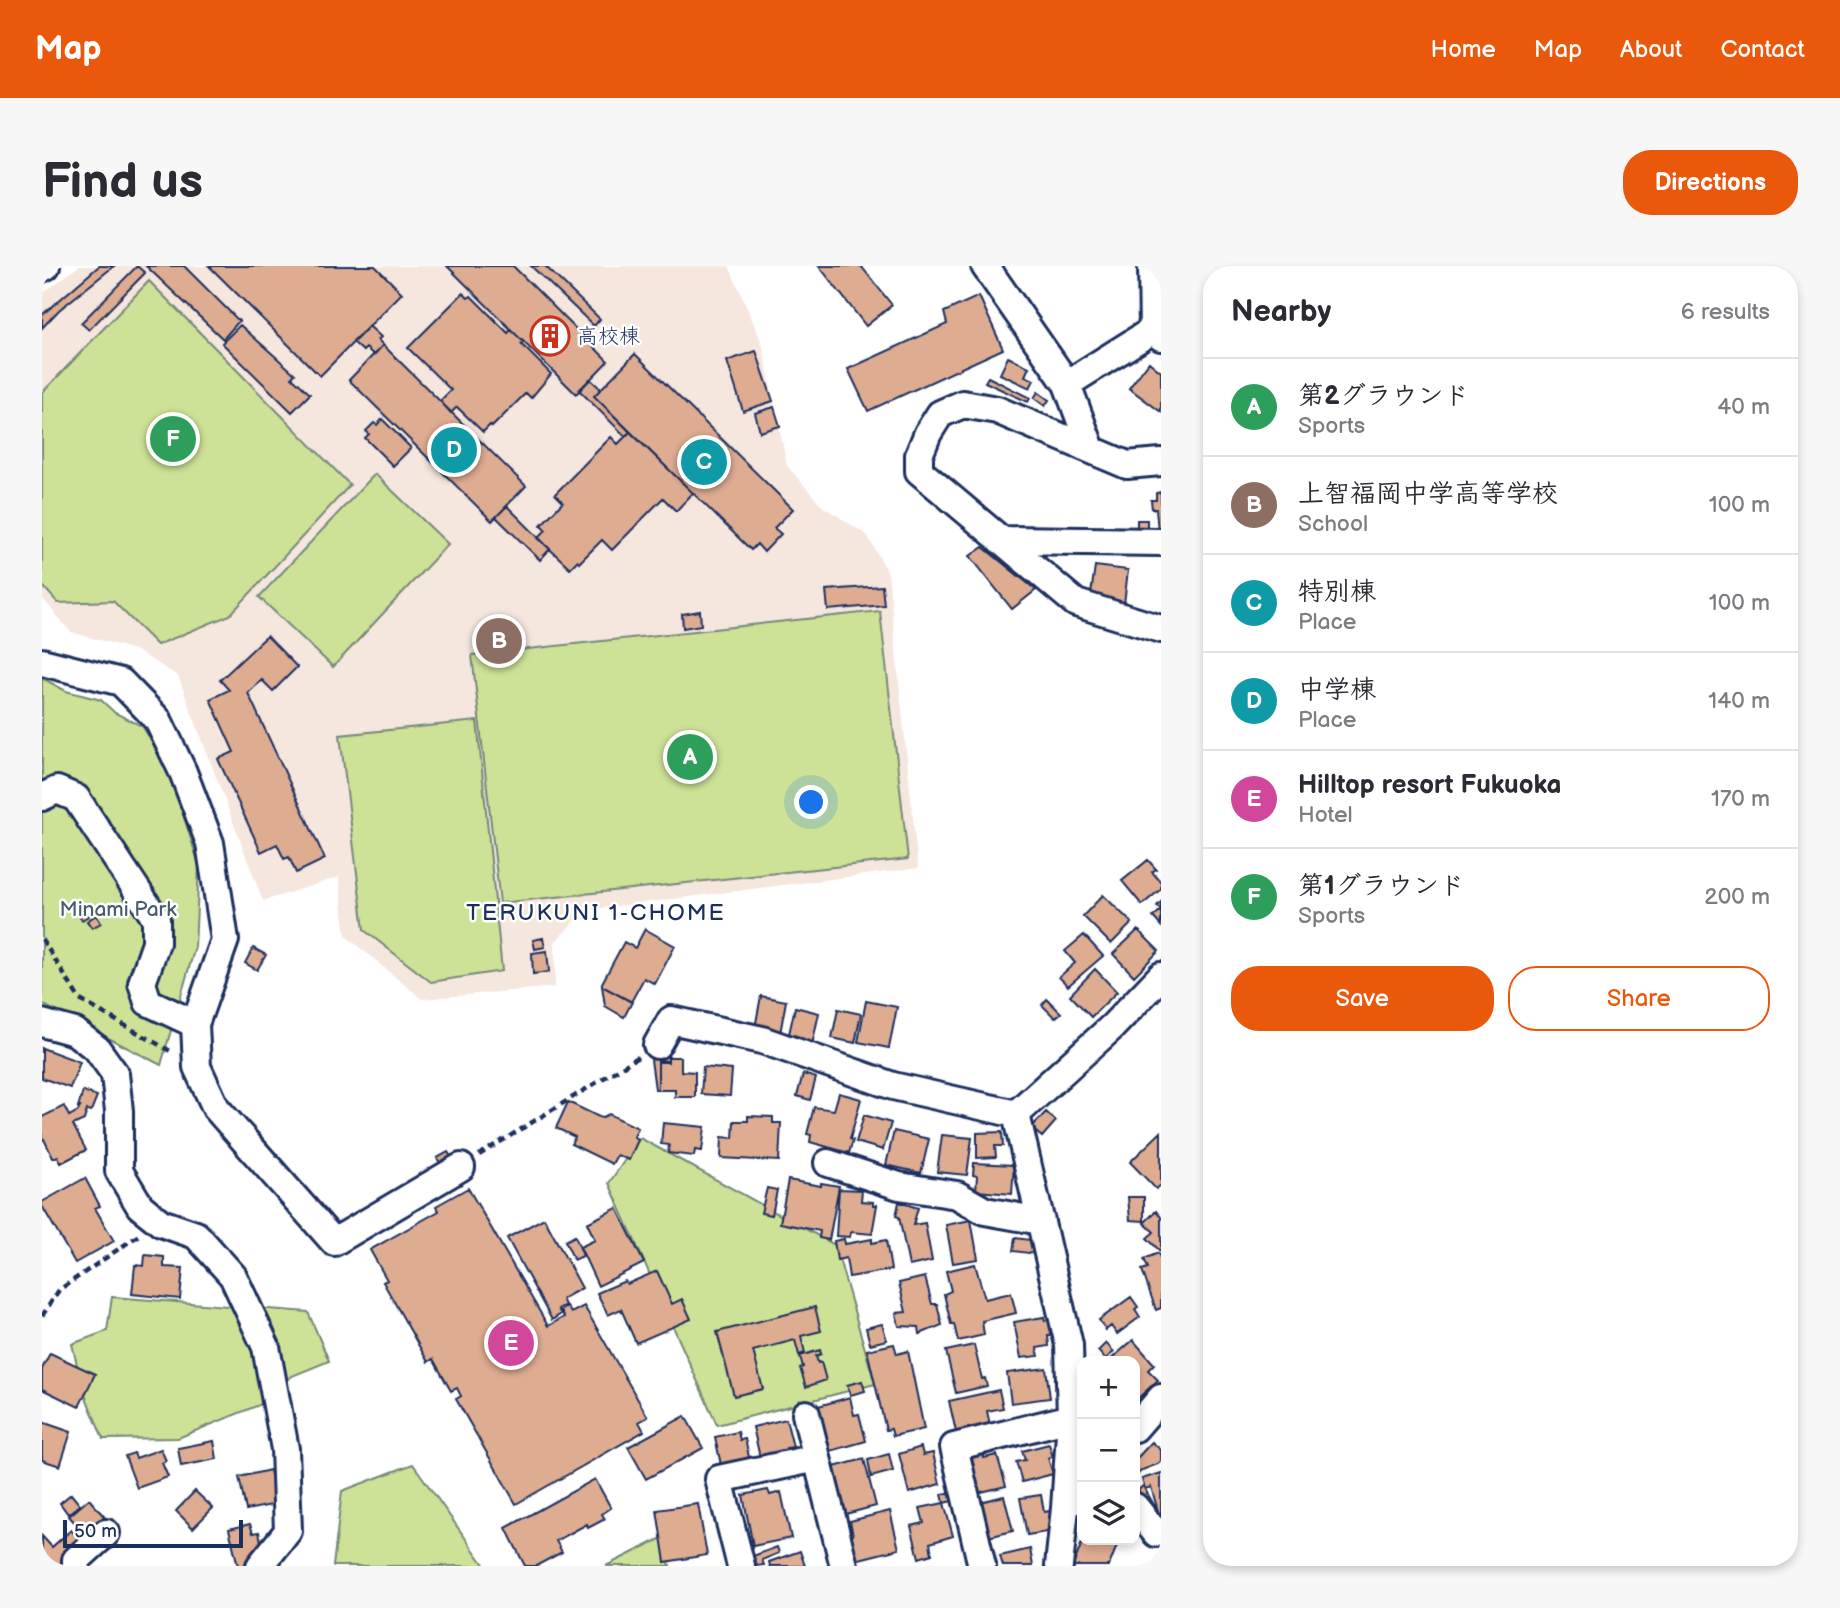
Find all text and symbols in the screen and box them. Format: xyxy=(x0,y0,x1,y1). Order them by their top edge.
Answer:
text: Map xyxy=(35,29,101,69)
text: Home xyxy=(1431,35,1496,64)
text: Map xyxy=(1534,35,1582,64)
text: About xyxy=(1620,35,1682,64)
text: Contact xyxy=(1720,35,1805,64)
button: Directions xyxy=(1623,150,1798,215)
text: Find us xyxy=(42,153,203,212)
text: Nearby xyxy=(1231,294,1331,330)
text: 6 results xyxy=(1681,298,1770,326)
building icon: 高校棟 xyxy=(529,315,571,357)
place label: 高校棟 xyxy=(577,324,640,349)
text: 第2グラウンド xyxy=(1298,381,1470,412)
text: A xyxy=(1247,393,1261,421)
text: 40 m xyxy=(1717,393,1770,421)
text: Sports xyxy=(1298,412,1365,440)
pin: F xyxy=(150,413,196,465)
pin: D xyxy=(431,424,477,476)
pin: C xyxy=(681,436,727,488)
text: 上智福岡中学高等学校 xyxy=(1298,479,1558,510)
text: B xyxy=(1246,491,1262,519)
text: 100 m xyxy=(1709,491,1770,519)
text: School xyxy=(1298,510,1368,538)
text: 特別棟 xyxy=(1298,577,1376,608)
text: C xyxy=(1246,589,1262,617)
text: 100 m xyxy=(1709,589,1770,617)
text: Place xyxy=(1298,608,1356,636)
pin: B xyxy=(476,615,522,667)
text: 中学棟 xyxy=(1298,675,1376,706)
text: D xyxy=(1246,687,1262,715)
text: 140 m xyxy=(1708,687,1770,715)
text: Place xyxy=(1298,706,1356,734)
pin: A xyxy=(667,731,713,783)
text: Hilltop resort Fukuoka xyxy=(1298,770,1562,801)
your location xyxy=(794,785,828,819)
text: E xyxy=(1247,785,1261,813)
text: 170 m xyxy=(1711,785,1770,813)
text: Hotel xyxy=(1298,801,1353,829)
text: 第1グラウンド xyxy=(1298,871,1465,902)
text: F xyxy=(1247,883,1261,911)
text: 200 m xyxy=(1704,883,1770,911)
park label: Minami Park xyxy=(60,897,177,922)
district label: TERUKUNI 1-CHOME xyxy=(466,899,726,927)
text: Sports xyxy=(1298,902,1365,930)
button: Save xyxy=(1231,966,1494,1031)
button: Share xyxy=(1508,966,1770,1031)
pin: E xyxy=(488,1317,534,1369)
map controls xyxy=(1077,1356,1140,1545)
button: + xyxy=(1077,1356,1140,1419)
button: − xyxy=(1077,1419,1140,1482)
button: layers xyxy=(1077,1482,1140,1545)
scale bar xyxy=(63,1517,243,1549)
text: 50 m xyxy=(74,1520,117,1543)

